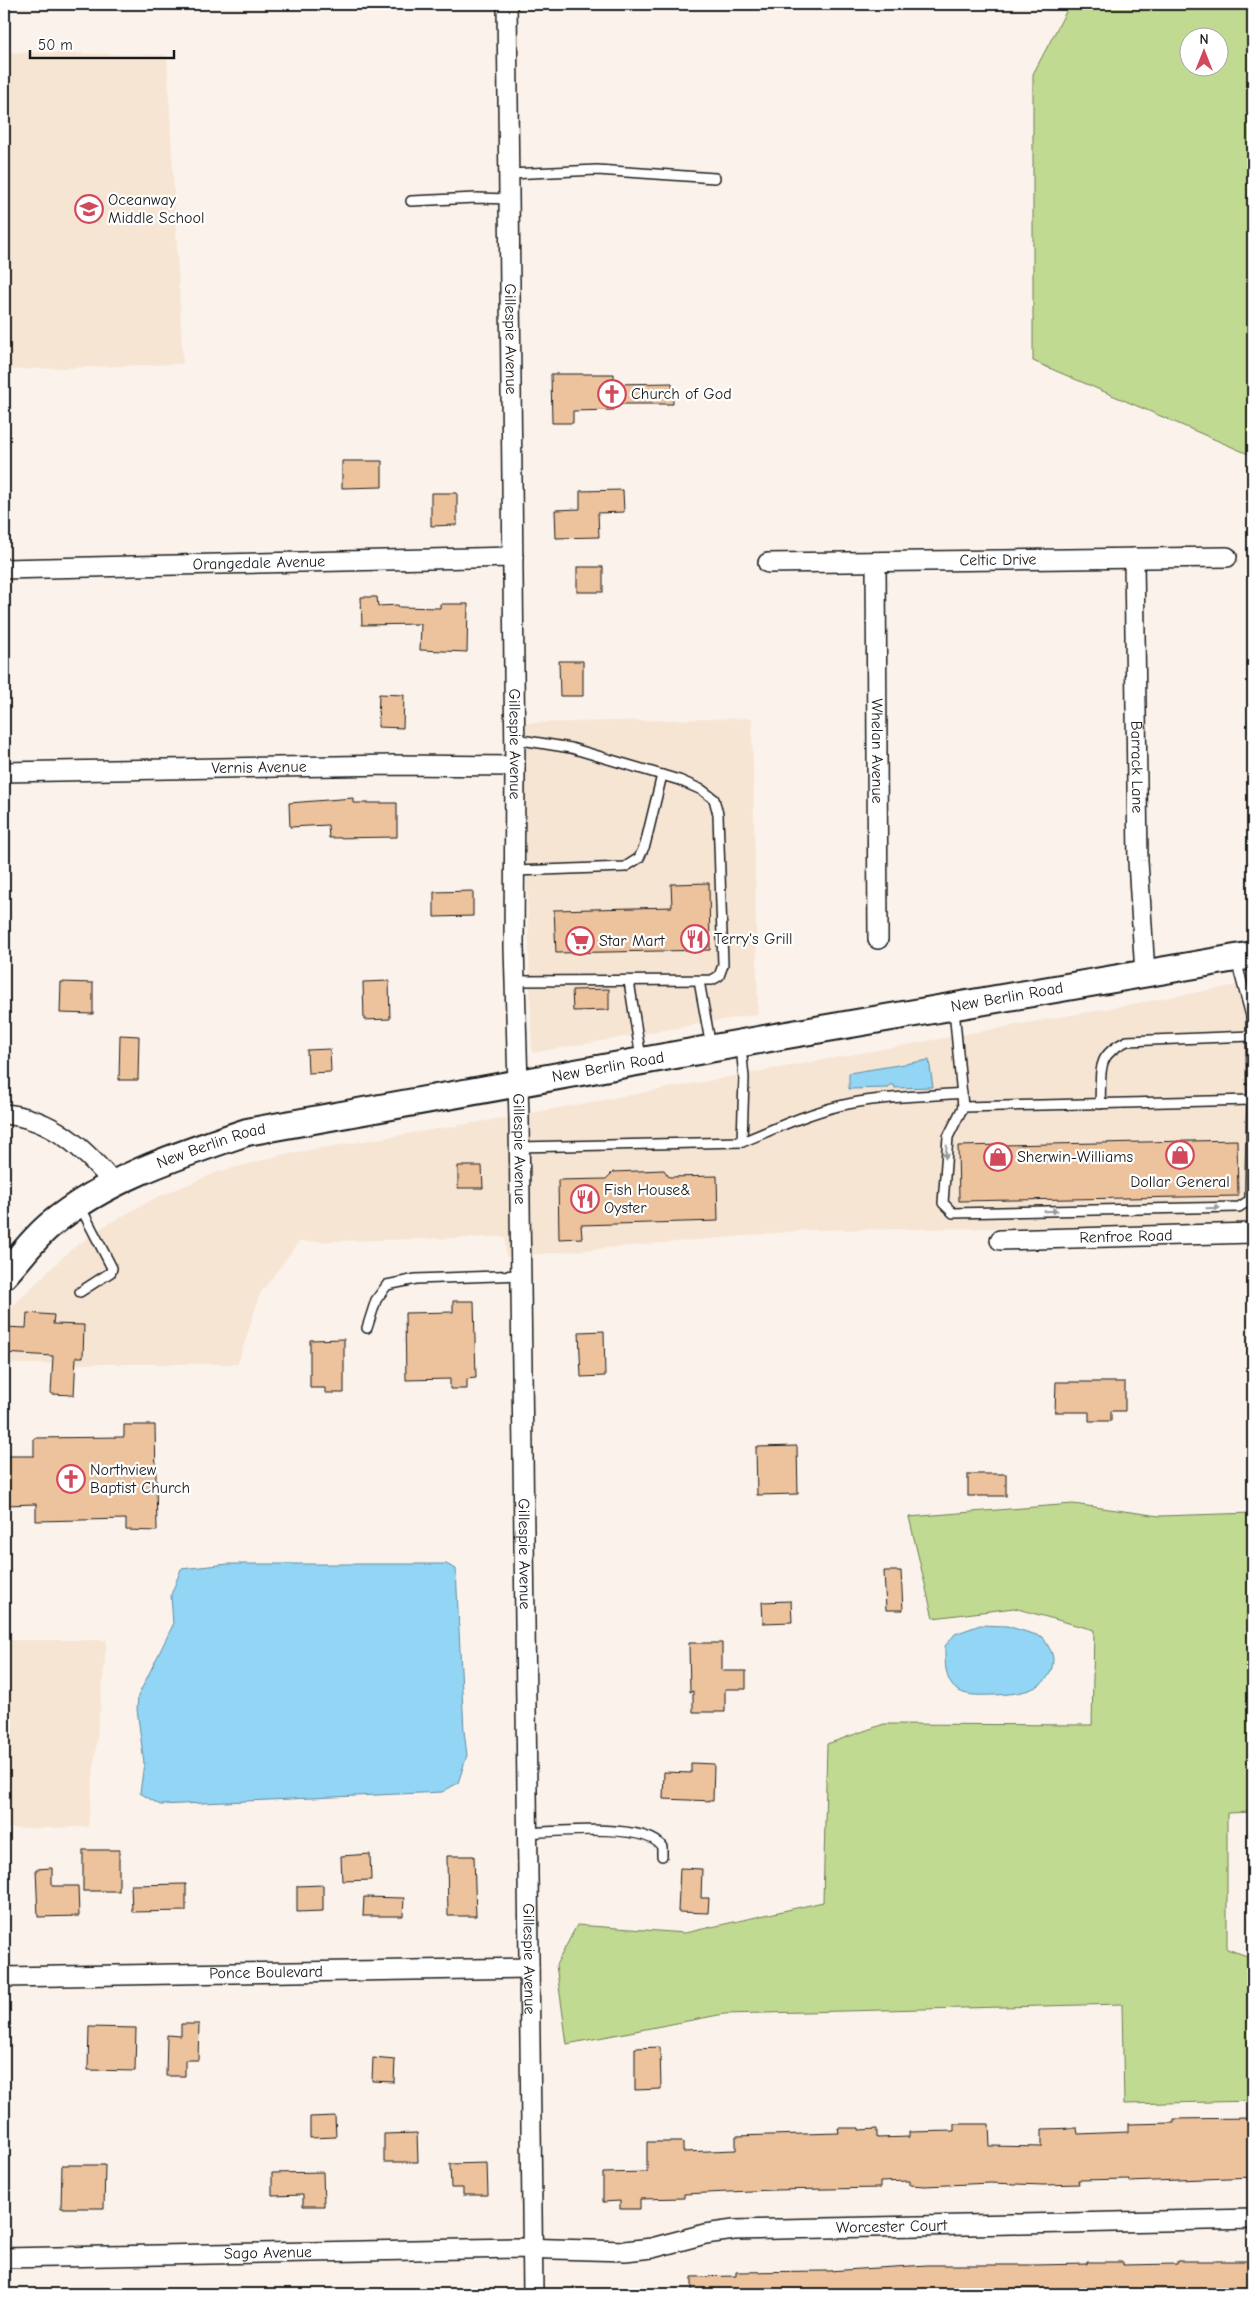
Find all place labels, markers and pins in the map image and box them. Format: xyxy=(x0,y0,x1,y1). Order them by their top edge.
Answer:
place label: Oceanway Middle School xyxy=(108,191,204,227)
school or university icon: Oceanway Middle School xyxy=(74,194,104,224)
church icon: Church of God xyxy=(597,379,627,409)
place label: Church of God xyxy=(631,385,732,403)
restaurant icon: Terry's Grill xyxy=(680,924,710,954)
supermarket icon: Star Mart xyxy=(565,926,595,956)
place label: Terry's Grill xyxy=(714,930,793,948)
place label: Star Mart xyxy=(599,932,665,950)
shop icon: Dollar General xyxy=(1165,1140,1195,1170)
shop icon: Sherwin-Williams xyxy=(983,1142,1013,1172)
place label: Sherwin-Williams xyxy=(1017,1148,1133,1166)
place label: Dollar General xyxy=(1130,1173,1230,1191)
place label: Fish House& Oyster xyxy=(604,1181,691,1217)
restaurant icon: Fish House& Oyster xyxy=(570,1184,600,1214)
place label: Northview Baptist Church xyxy=(90,1461,190,1497)
church icon: Northview Baptist Church xyxy=(56,1464,86,1494)

